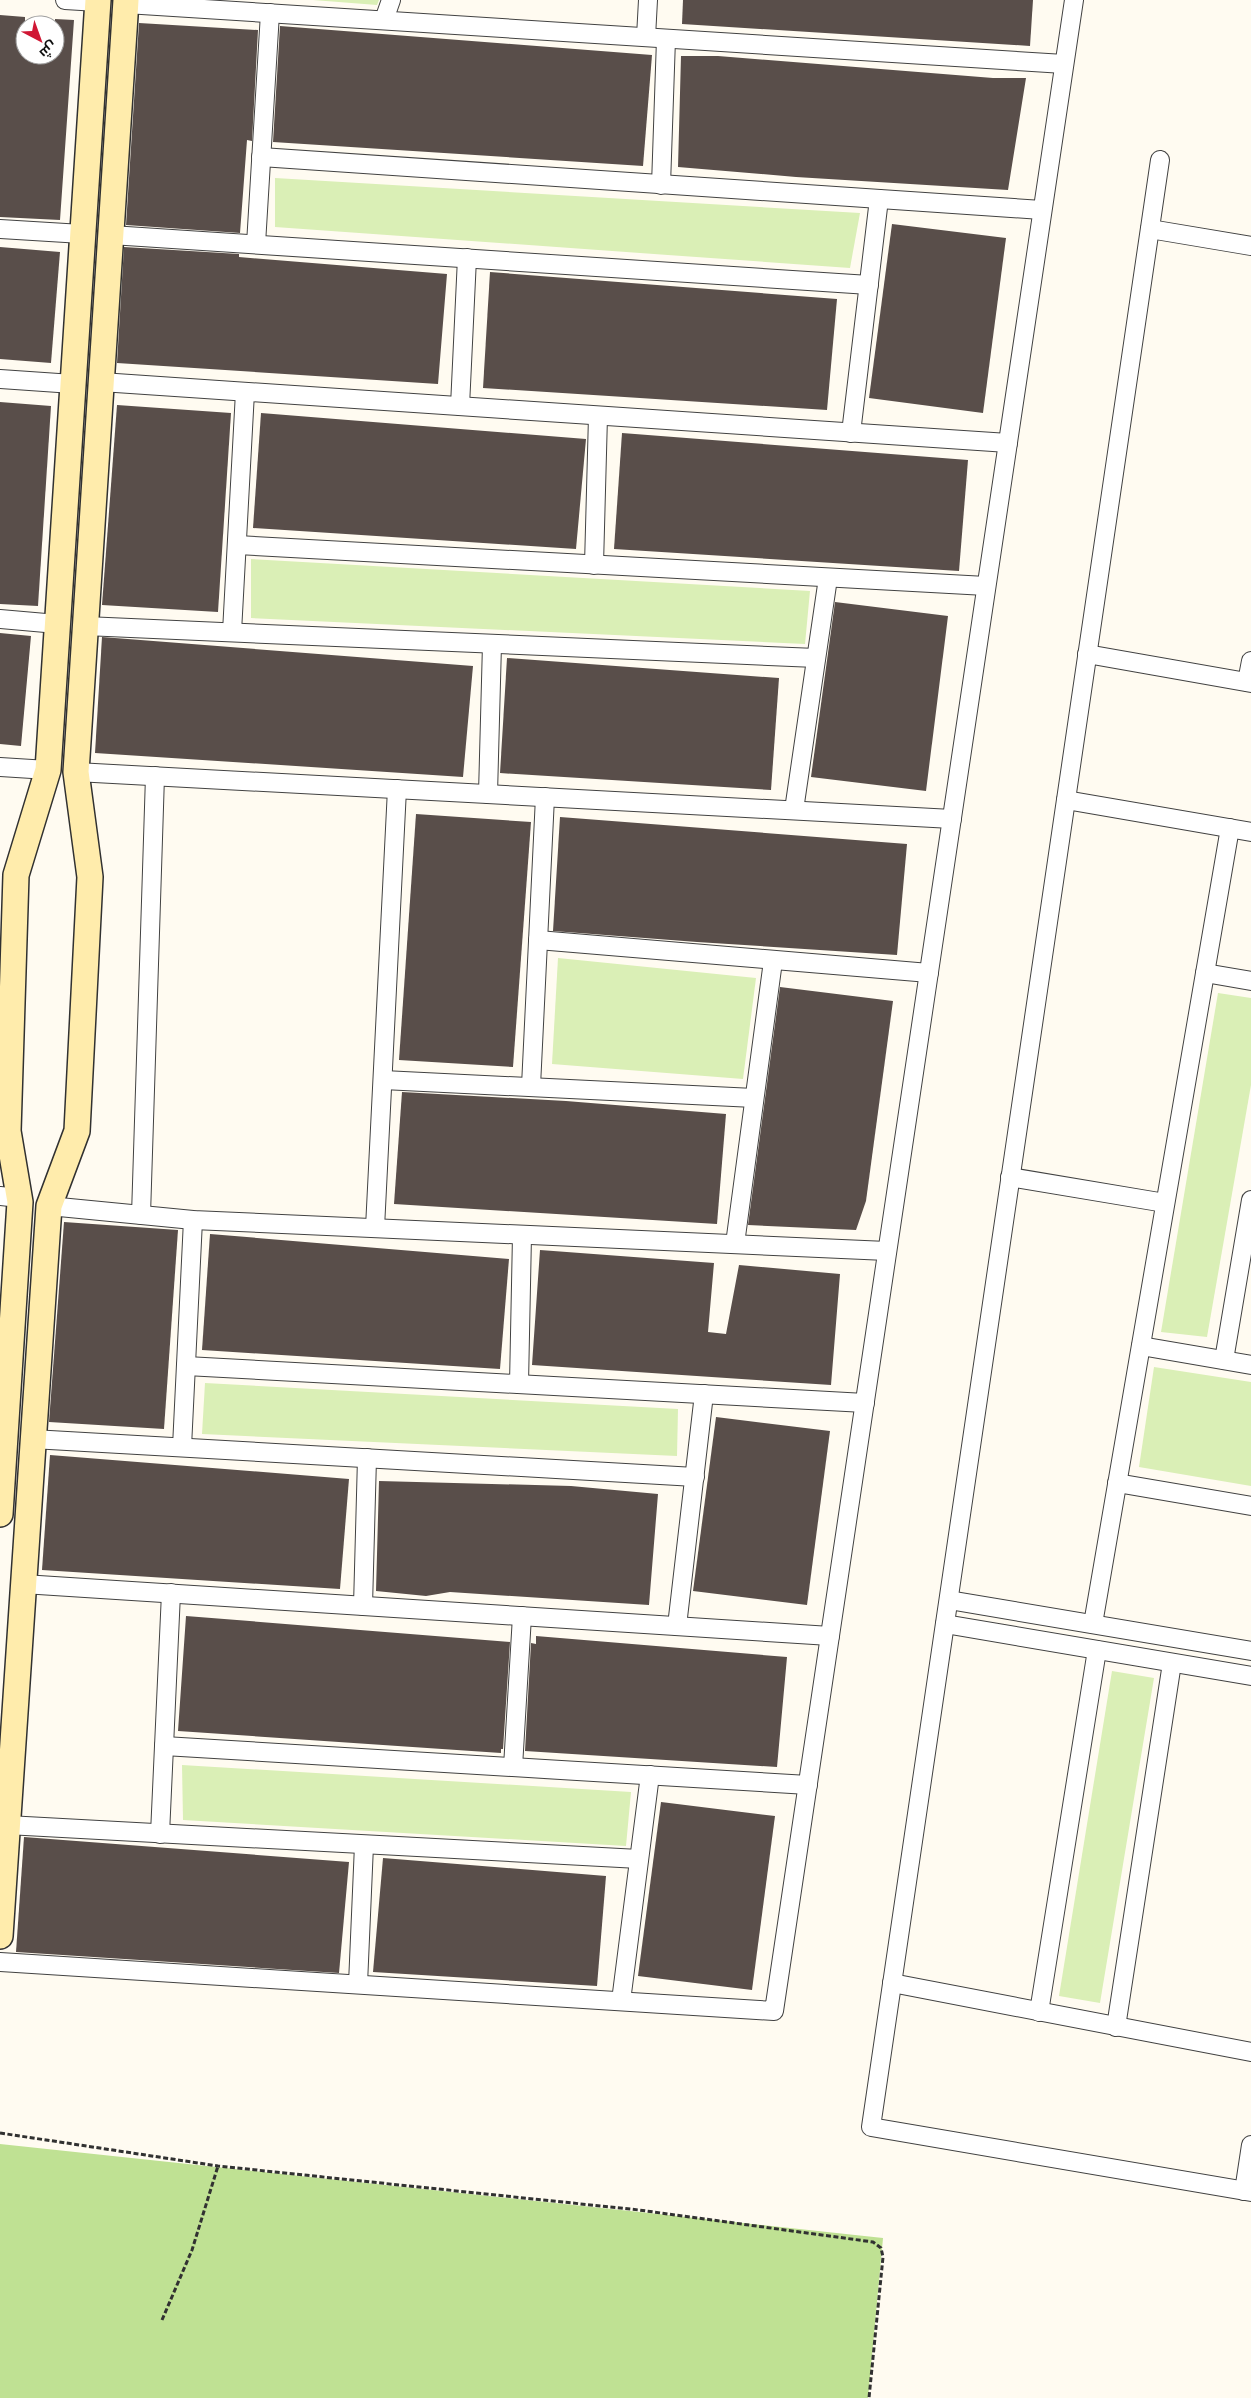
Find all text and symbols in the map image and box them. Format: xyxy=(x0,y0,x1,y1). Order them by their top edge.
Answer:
north arrow xyxy=(15,15,65,65)
text: ش xyxy=(36,37,61,62)

